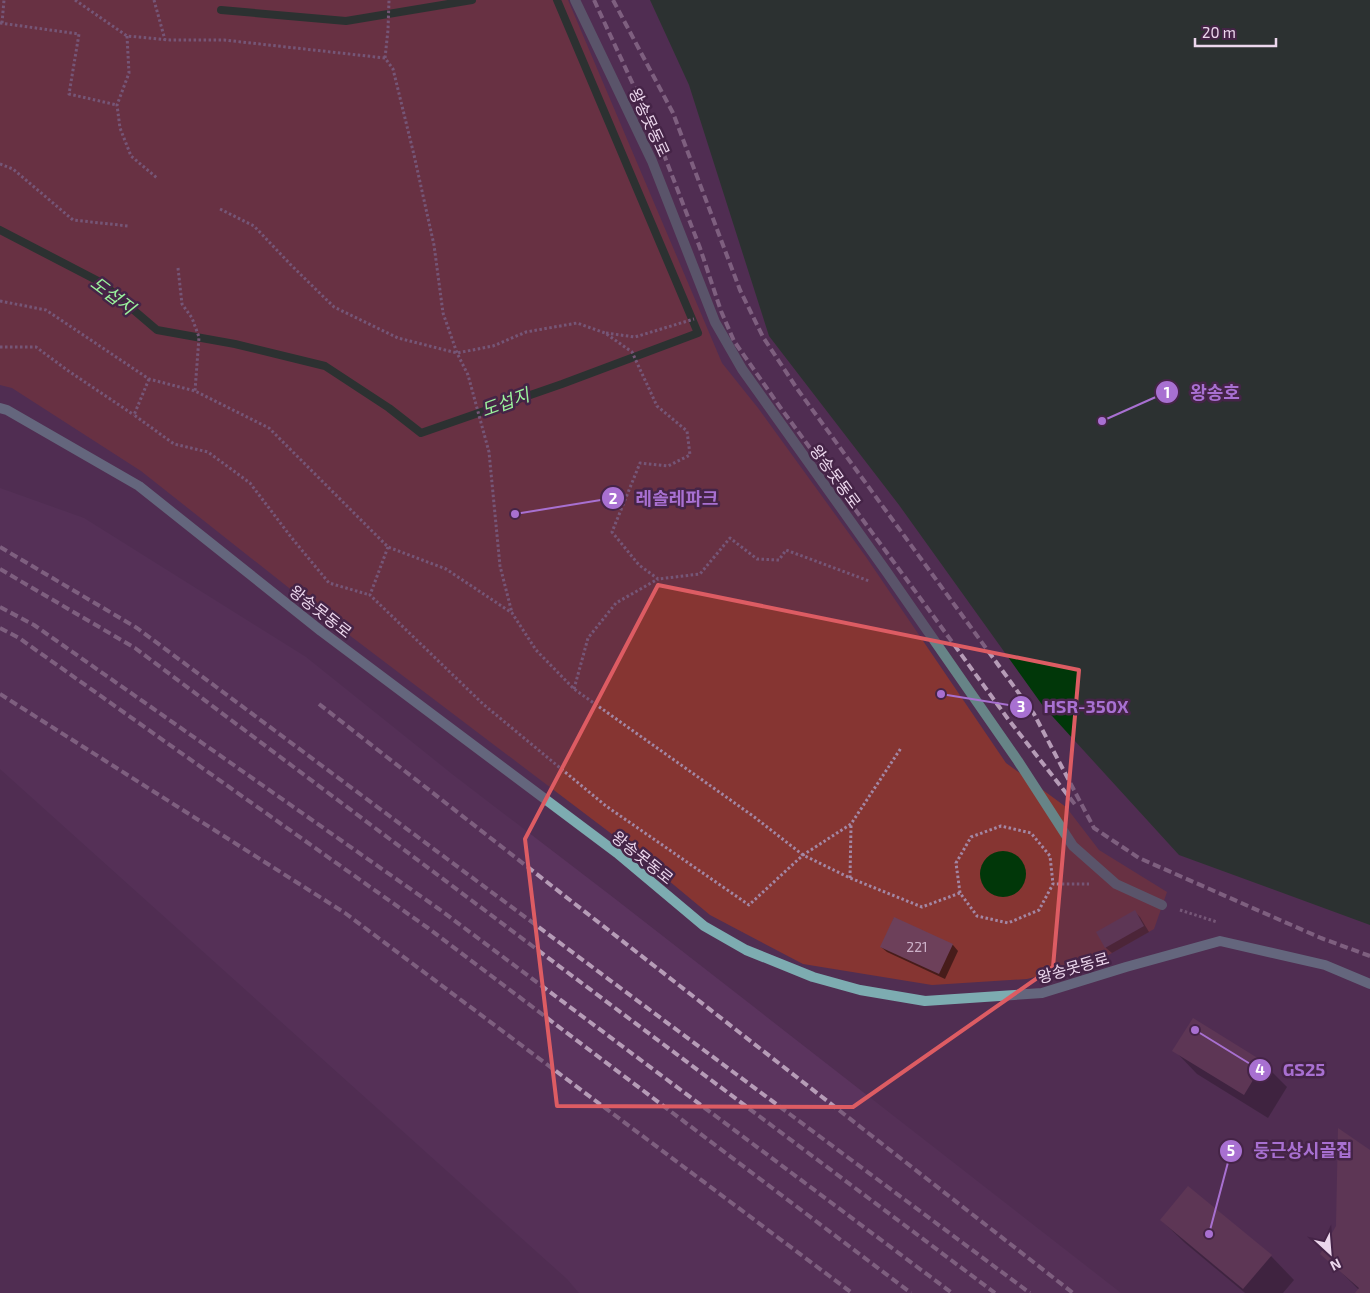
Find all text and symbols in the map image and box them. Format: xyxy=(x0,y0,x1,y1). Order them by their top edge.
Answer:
scale bar xyxy=(1195,15,1276,47)
text: 20 m xyxy=(1202,23,1236,41)
street label: 왕송못동로 xyxy=(626,85,674,160)
water label: 도섭지 xyxy=(87,271,141,320)
callout: 왕송호 xyxy=(1155,376,1249,409)
text: 왕송호 xyxy=(1190,381,1240,403)
water label: 도섭지 xyxy=(478,383,533,421)
text: 1 xyxy=(1164,383,1170,401)
street label: 왕송못동로 xyxy=(807,441,865,512)
callout: 레솔레파크 xyxy=(601,482,728,515)
text: 레솔레파크 xyxy=(636,487,718,509)
text: 2 xyxy=(609,489,618,507)
street label: 왕송못동로 xyxy=(286,581,356,641)
callout: HSR-350X xyxy=(1009,690,1139,723)
text: HSR-350X xyxy=(1043,695,1129,717)
text: 3 xyxy=(1017,697,1025,715)
street label: 왕송못동로 xyxy=(608,826,678,888)
house number: 221 xyxy=(906,938,928,955)
street label: 왕송못동로 xyxy=(1035,948,1111,986)
callout: GS25 xyxy=(1248,1053,1335,1086)
text: GS25 xyxy=(1283,1058,1325,1080)
text: 4 xyxy=(1255,1060,1265,1078)
callout: 둥근상시골집 xyxy=(1218,1134,1363,1167)
text: 둥근상시골집 xyxy=(1253,1139,1353,1161)
text: 5 xyxy=(1227,1141,1235,1159)
north arrow xyxy=(1305,1228,1355,1278)
text: N xyxy=(1328,1255,1344,1275)

